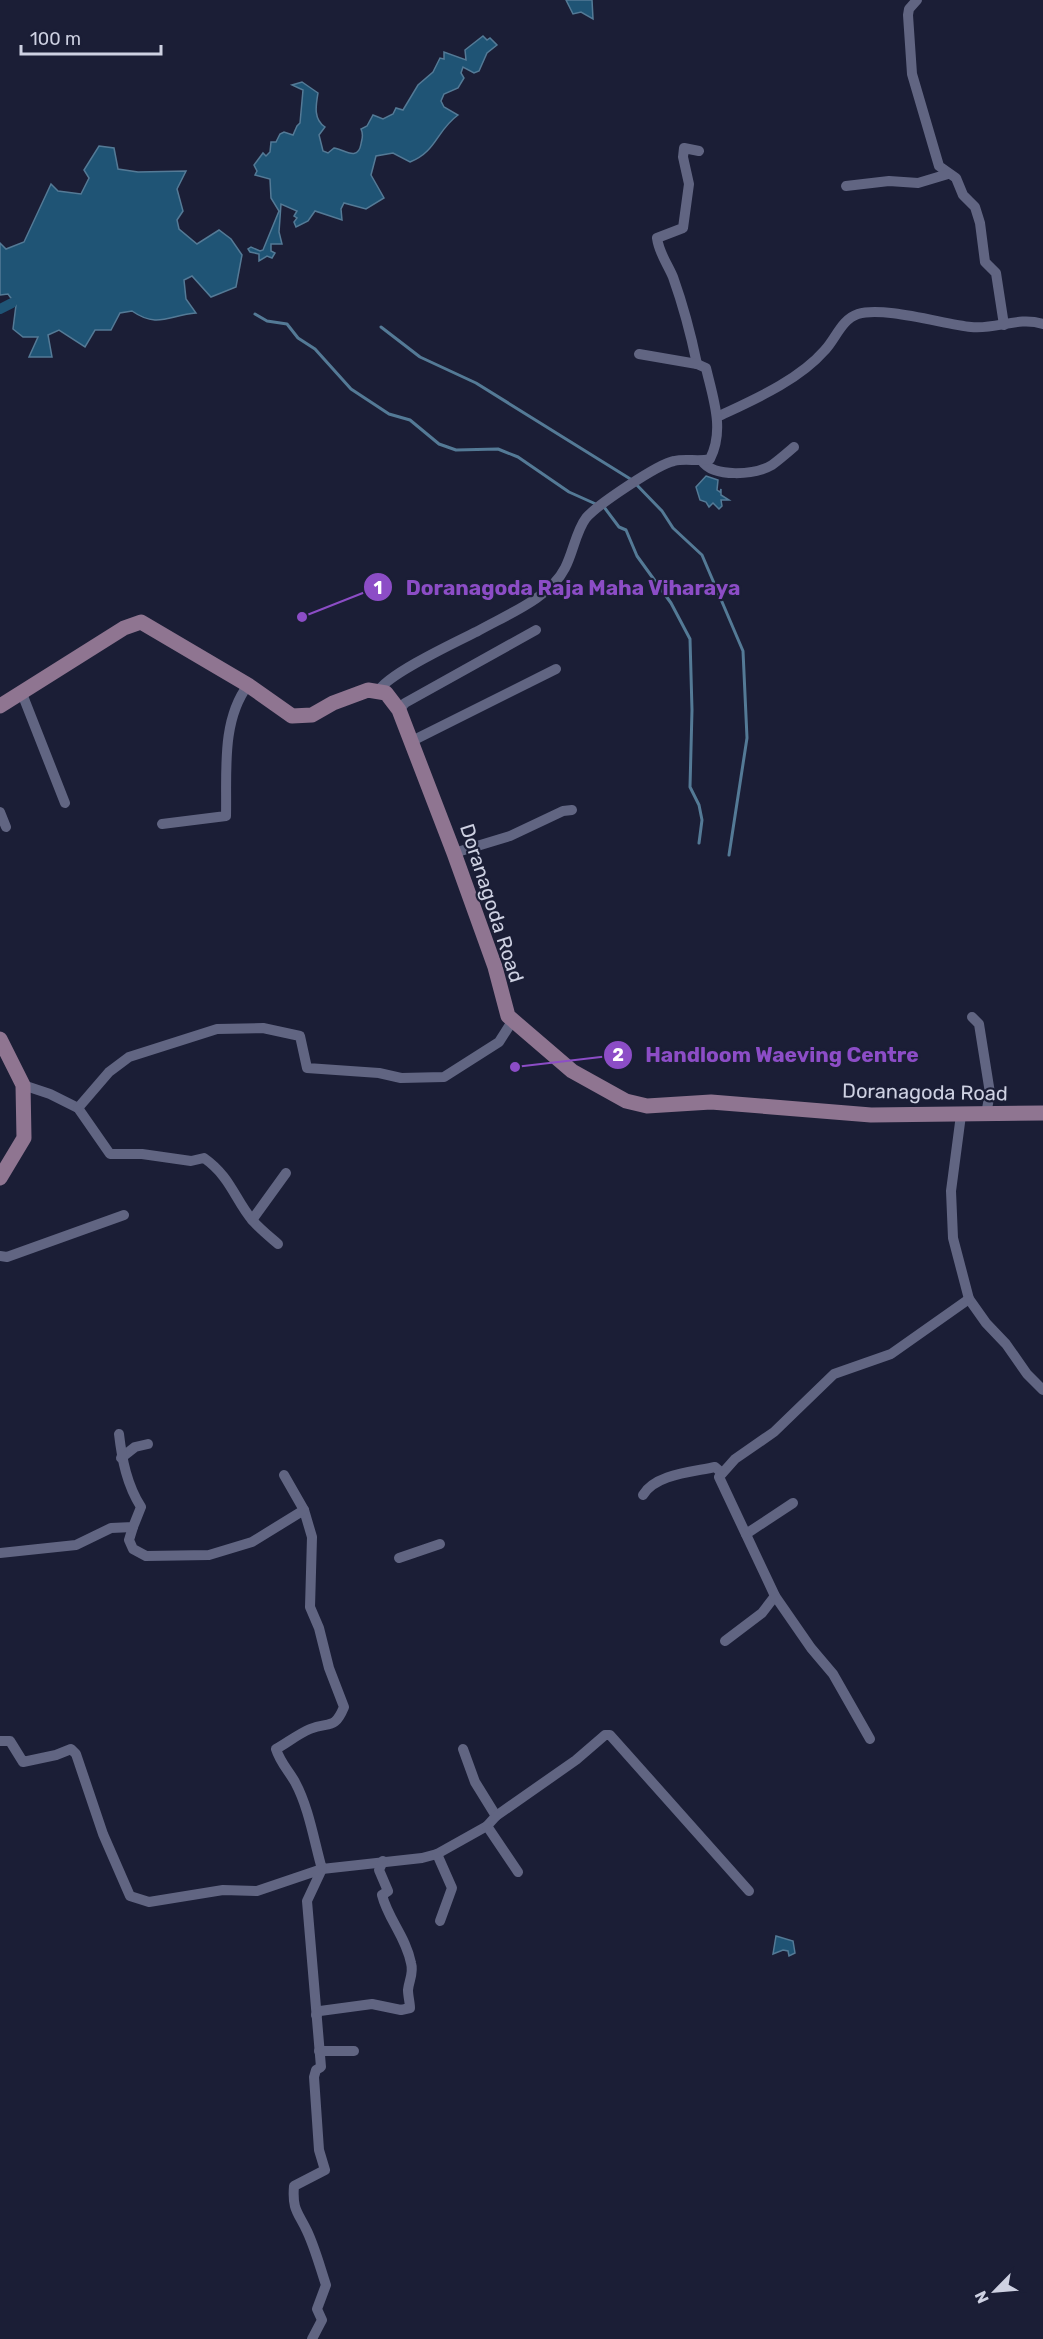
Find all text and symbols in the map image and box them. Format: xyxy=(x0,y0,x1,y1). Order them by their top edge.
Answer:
scale bar xyxy=(21,18,160,56)
text: 100 m xyxy=(30,28,81,50)
callout: Doranagoda Raja Maha Viharaya xyxy=(363,568,752,607)
text: Doranagoda Raja Maha Viharaya xyxy=(406,575,740,600)
text: 1 xyxy=(374,577,382,599)
street label: Doranagoda Road xyxy=(455,821,529,985)
callout: Handloom Waeving Centre xyxy=(603,1036,931,1075)
text: Handloom Waeving Centre xyxy=(645,1042,919,1067)
text: 2 xyxy=(612,1044,624,1066)
street label: Doranagoda Road xyxy=(842,1079,1008,1105)
north arrow xyxy=(965,2261,1025,2321)
text: N xyxy=(971,2288,993,2306)

